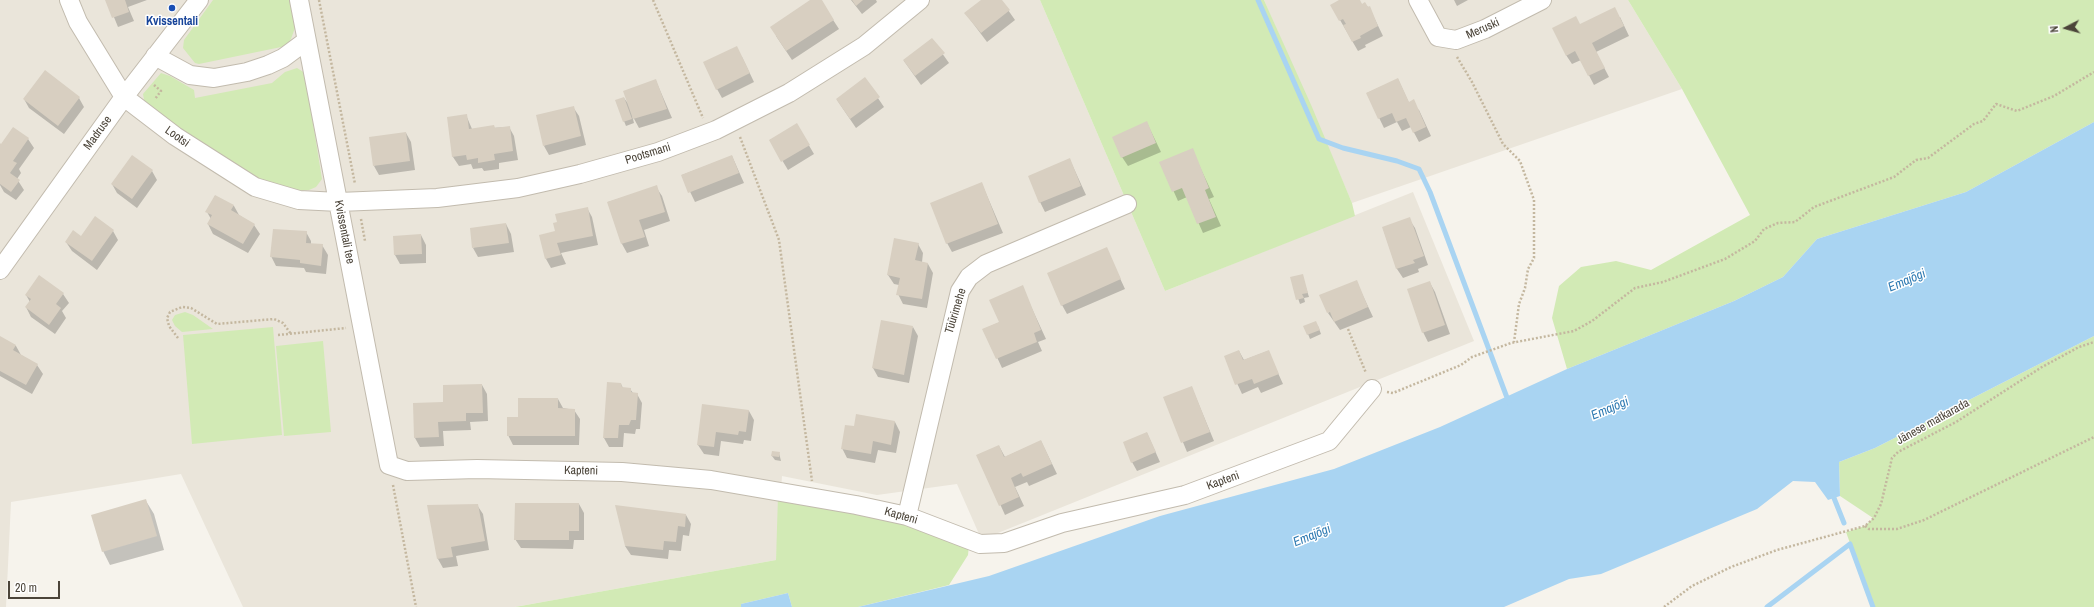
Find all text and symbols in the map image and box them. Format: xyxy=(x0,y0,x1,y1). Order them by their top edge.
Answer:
marker: Kvissentali xyxy=(167,3,177,13)
north arrow xyxy=(2046,8,2086,48)
place label: Kvissentali xyxy=(146,15,198,29)
street label: Meruski xyxy=(1464,15,1502,43)
text: N xyxy=(2047,25,2061,33)
street label: Madruse xyxy=(81,113,115,153)
street label: Lootsi xyxy=(162,123,192,151)
street label: Pootsmani xyxy=(623,140,673,168)
street label: Kvissentali tee xyxy=(331,199,357,265)
water label: Emajõgi xyxy=(1886,266,1928,296)
street label: Tüürimehe xyxy=(942,287,970,335)
water label: Emajõgi xyxy=(1589,394,1631,424)
street label: Jänese matkarada xyxy=(1894,396,1972,448)
street label: Kapteni xyxy=(564,464,598,478)
street label: Kapteni xyxy=(1205,468,1241,494)
street label: Kapteni xyxy=(883,504,919,528)
water label: Emajõgi xyxy=(1291,521,1333,551)
scale bar xyxy=(10,573,62,599)
text: 20 m xyxy=(15,580,37,596)

